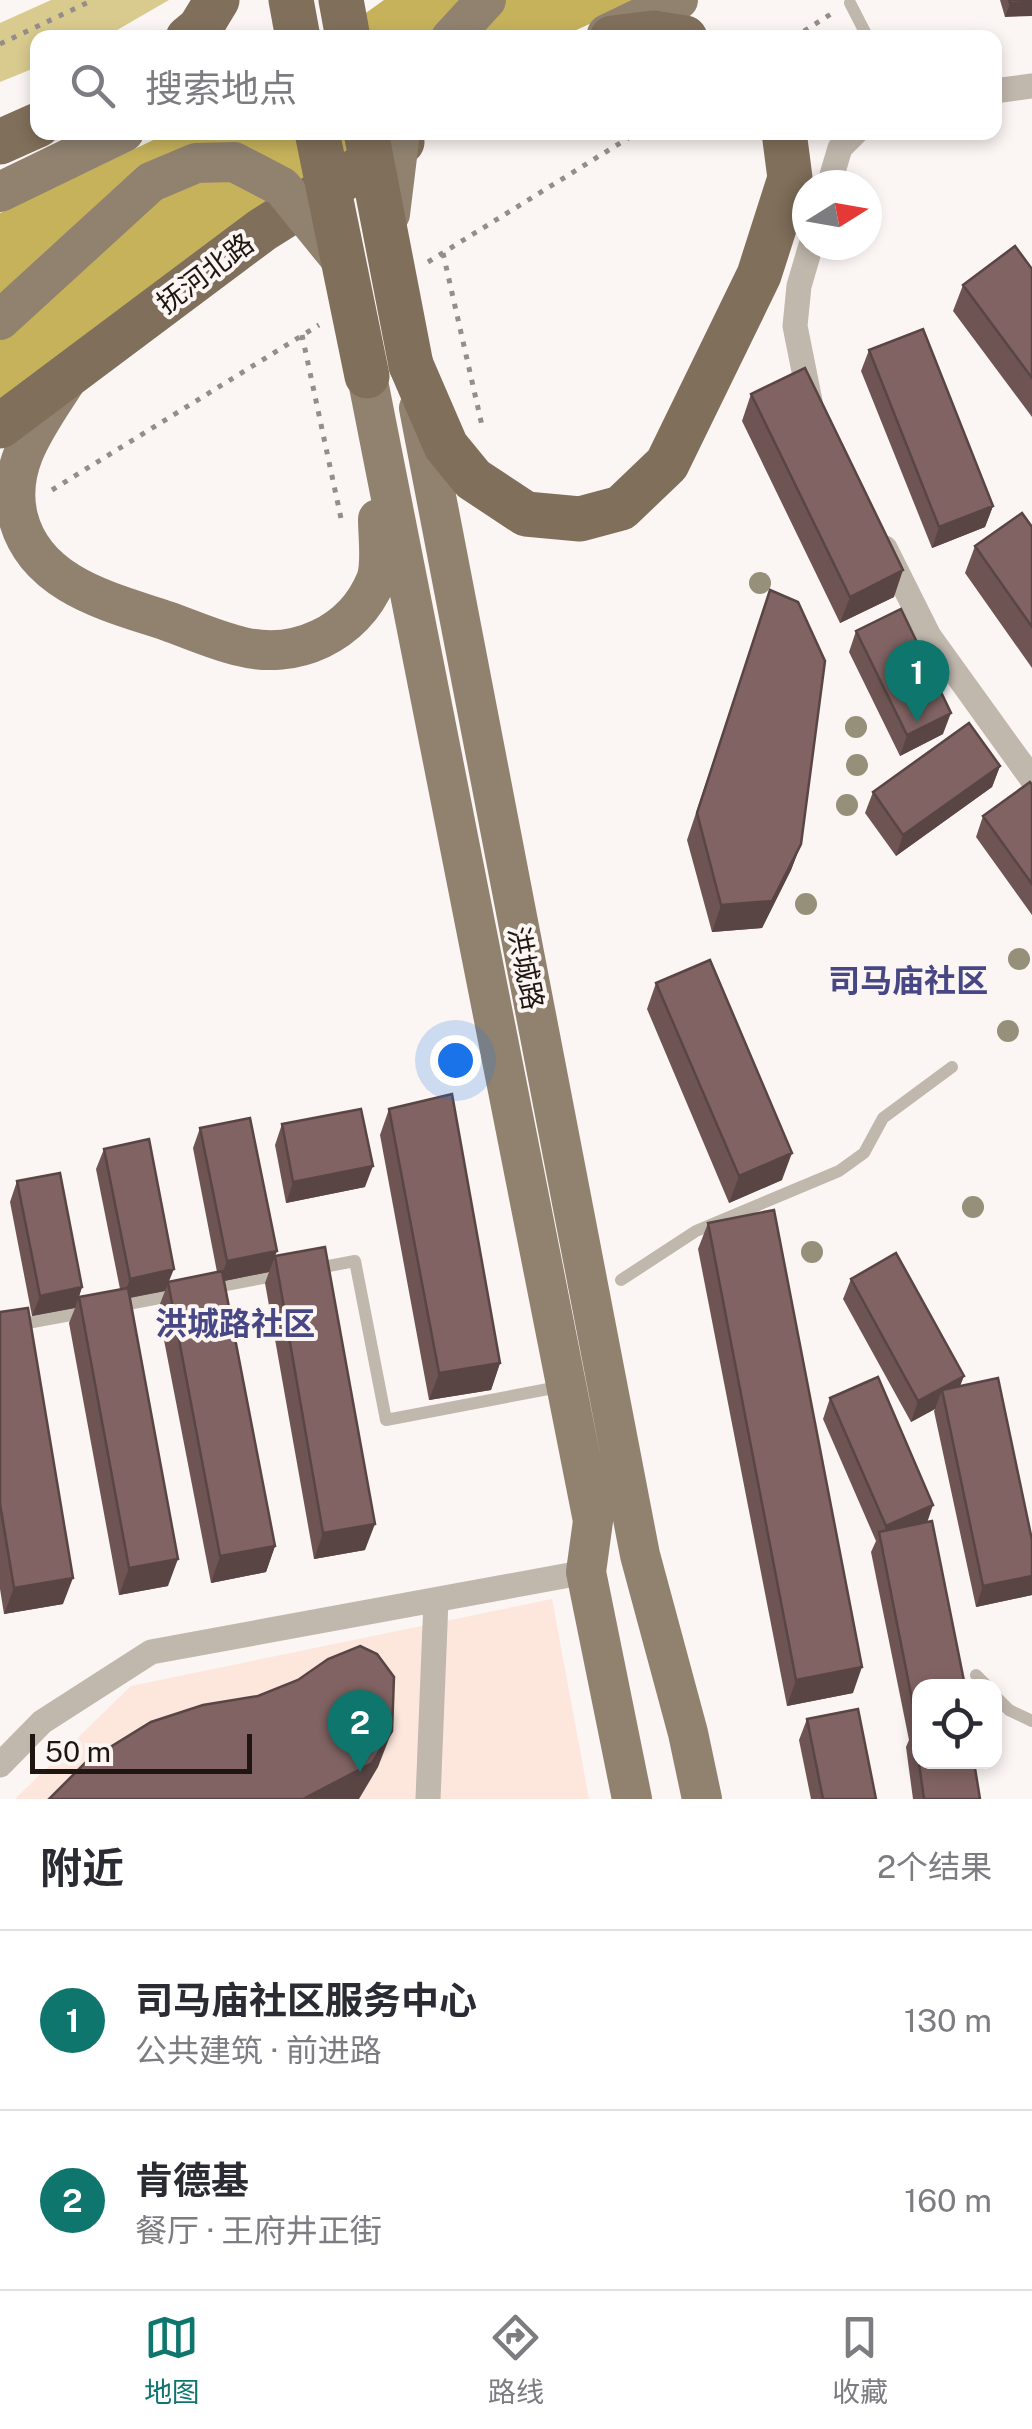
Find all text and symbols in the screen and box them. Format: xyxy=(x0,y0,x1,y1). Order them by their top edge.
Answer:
search box xyxy=(30,30,1002,140)
icon: search xyxy=(65,58,120,113)
text: 搜索地点 xyxy=(145,66,297,111)
north arrow xyxy=(792,170,882,260)
street label: 抚河北路 xyxy=(150,226,259,319)
pin: 1 xyxy=(884,640,950,722)
street label: 洪城路 xyxy=(502,924,551,1012)
district label: 司马庙社区 xyxy=(828,962,988,999)
your location xyxy=(430,1035,481,1086)
district label: 洪城路社区 xyxy=(155,1305,315,1342)
map controls xyxy=(912,1679,1002,1769)
button: locate xyxy=(912,1679,1002,1769)
pin: 2 xyxy=(328,1690,392,1772)
scale bar xyxy=(30,1729,252,1774)
text: 50 m xyxy=(45,1735,111,1768)
text: 附近 xyxy=(40,1843,124,1892)
text: 2个结果 xyxy=(877,1848,992,1885)
text: 司马庙社区服务中心 xyxy=(135,1978,477,2023)
text: 1 xyxy=(66,2002,79,2039)
text: 130 m xyxy=(904,2002,992,2039)
text: 公共建筑 · 前进路 xyxy=(135,2032,382,2069)
text: 肯德基 xyxy=(135,2158,249,2203)
text: 2 xyxy=(62,2182,83,2219)
text: 160 m xyxy=(904,2182,992,2219)
text: 餐厅 · 王府井正街 xyxy=(135,2212,382,2249)
tab: 地图 xyxy=(144,2310,200,2410)
tab: 路线 xyxy=(488,2310,544,2410)
tab: 收藏 xyxy=(832,2310,888,2410)

